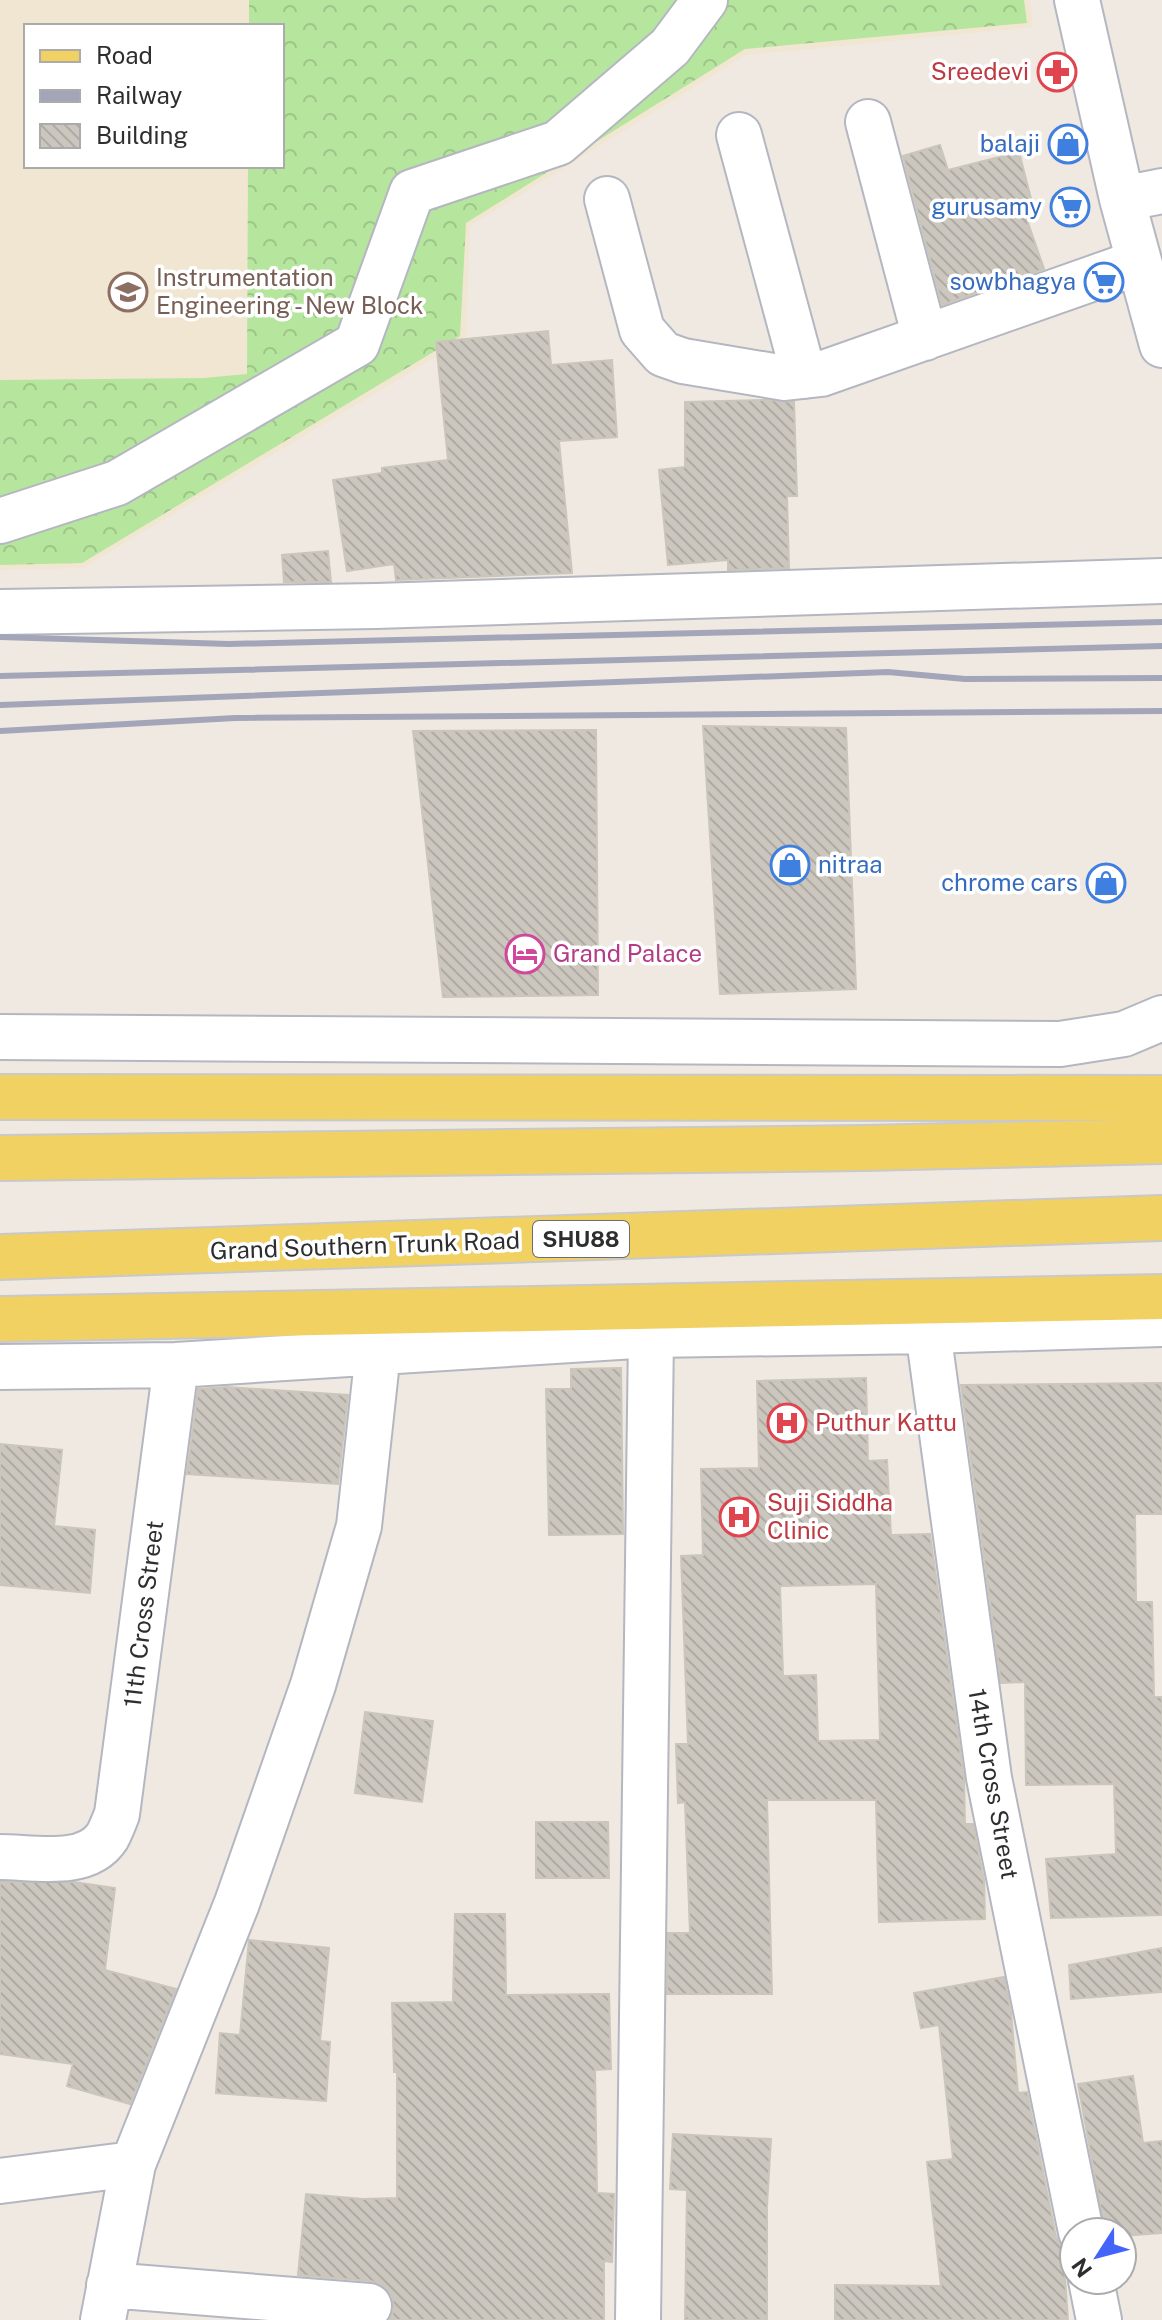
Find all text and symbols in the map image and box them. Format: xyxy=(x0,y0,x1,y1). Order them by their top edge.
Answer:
legend xyxy=(24,24,284,168)
text: Road xyxy=(96,41,153,69)
pharmacy icon: Sreedevi xyxy=(1036,51,1078,93)
place label: Sreedevi xyxy=(931,57,1029,85)
text: Railway xyxy=(96,81,182,109)
text: Building xyxy=(96,121,188,149)
shop icon: balaji xyxy=(1047,123,1089,165)
place label: balaji xyxy=(980,129,1040,157)
supermarket icon: gurusamy xyxy=(1049,186,1091,228)
place label: gurusamy xyxy=(931,192,1042,220)
supermarket icon: sowbhagya xyxy=(1083,261,1125,303)
place label: Instrumentation Engineering - New Block xyxy=(156,263,423,319)
place label: sowbhagya xyxy=(950,267,1076,295)
school or university icon: Instrumentation Engineering - New Block xyxy=(107,271,149,313)
shop icon: nitraa xyxy=(769,844,811,886)
place label: nitraa xyxy=(818,850,883,878)
shop icon: chrome cars xyxy=(1085,862,1127,904)
place label: chrome cars xyxy=(941,868,1078,896)
hotel icon: Grand Palace xyxy=(504,933,546,975)
place label: Grand Palace xyxy=(553,939,702,967)
road number: SHU88 xyxy=(533,1221,629,1257)
street label: Grand Southern Trunk Road xyxy=(210,1226,520,1264)
hospital icon: Puthur Kattu xyxy=(766,1402,808,1444)
place label: Puthur Kattu xyxy=(815,1408,957,1436)
place label: Suji Siddha Clinic xyxy=(767,1488,893,1544)
hospital icon: Suji Siddha Clinic xyxy=(718,1496,760,1538)
street label: 11th Cross Street xyxy=(118,1519,168,1709)
street label: 14th Cross Street xyxy=(963,1686,1025,1881)
north arrow xyxy=(1058,2216,1138,2296)
text: N xyxy=(1066,2253,1097,2282)

